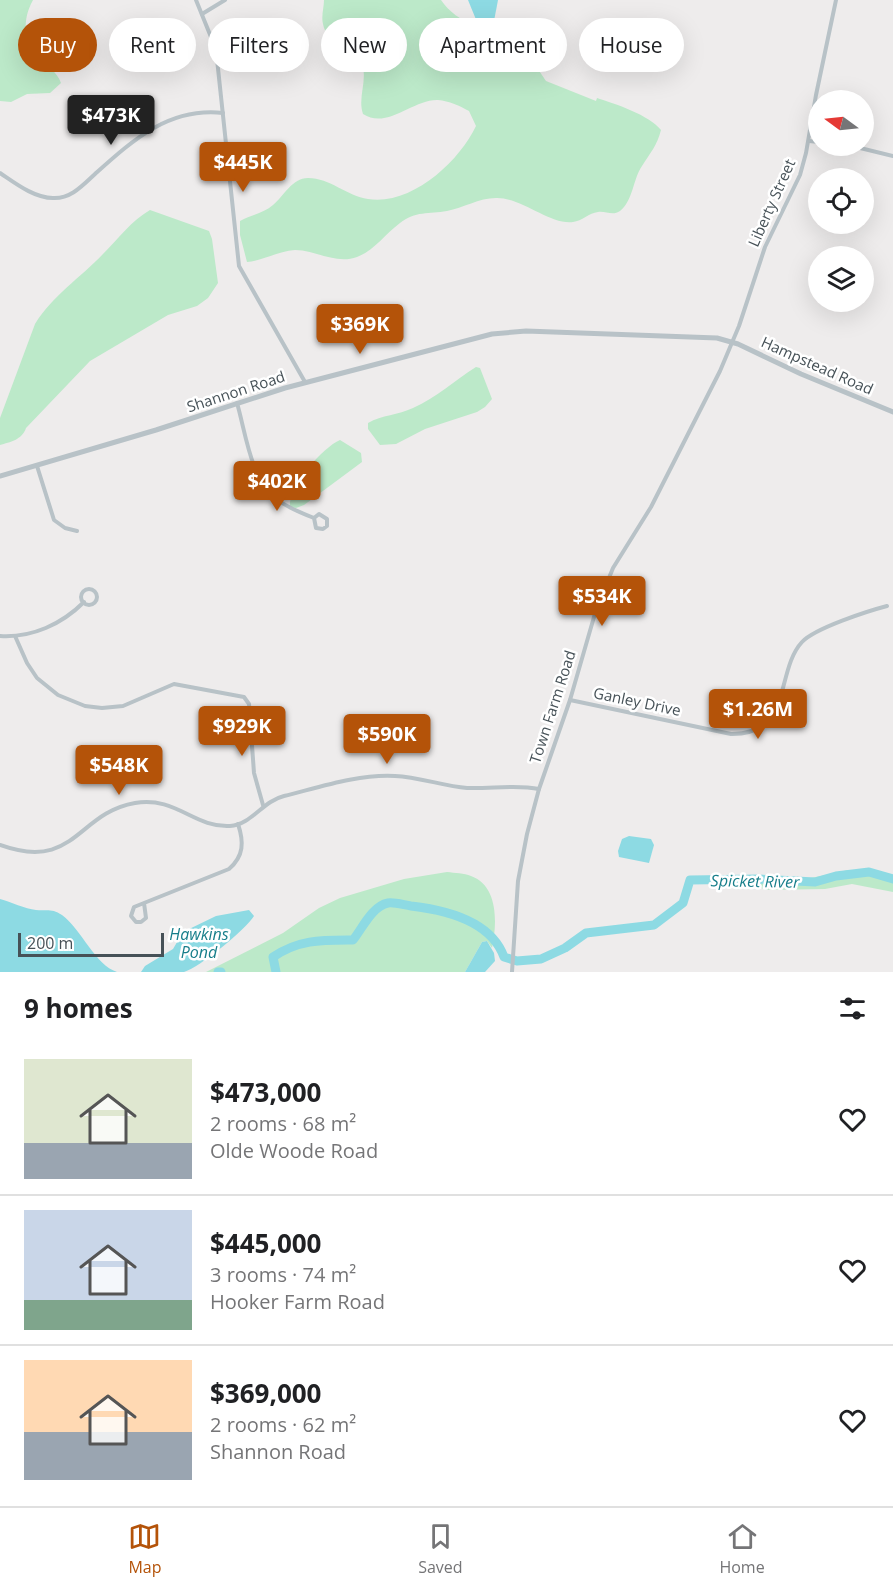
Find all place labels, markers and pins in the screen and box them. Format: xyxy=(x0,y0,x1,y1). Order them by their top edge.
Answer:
pin: $473K xyxy=(69,95,153,146)
pin: $445K xyxy=(201,142,285,193)
pin: $369K xyxy=(318,304,402,355)
pin: $402K xyxy=(235,461,319,512)
pin: $534K xyxy=(560,576,644,627)
pin: $1.26M xyxy=(709,689,807,740)
pin: $929K xyxy=(200,706,284,757)
pin: $590K xyxy=(345,714,429,765)
pin: $548K xyxy=(77,745,161,796)

